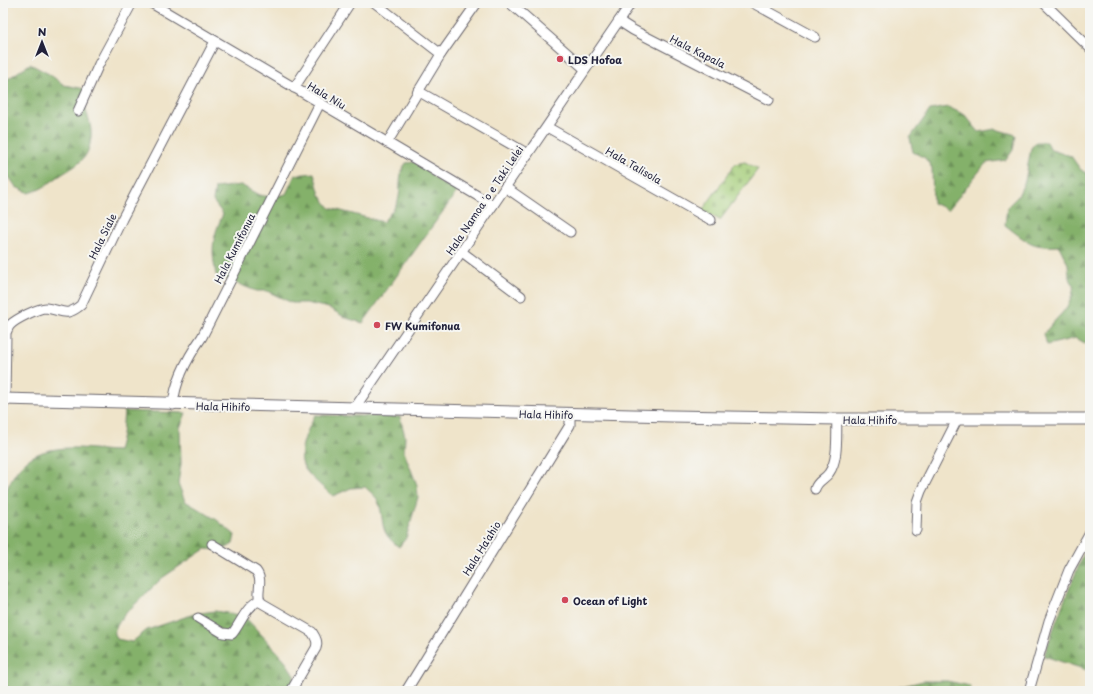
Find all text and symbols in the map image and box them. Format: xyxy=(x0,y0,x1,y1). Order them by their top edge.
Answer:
north arrow xyxy=(22,22,62,62)
text: N xyxy=(38,23,47,40)
street label: Hala Kapala xyxy=(668,31,729,72)
place label: LDS Hofoa xyxy=(568,52,622,67)
marker: LDS Hofoa xyxy=(555,54,565,64)
street label: Hala Niu xyxy=(305,78,349,112)
street label: Hala Namoa 'o e Taki Lelei xyxy=(442,142,526,258)
street label: Hala Talisola xyxy=(603,143,666,188)
street label: Hala Siale xyxy=(84,210,120,262)
street label: Hala Kumifonua xyxy=(210,210,259,286)
place label: FW Kumifonua xyxy=(385,318,460,333)
marker: FW Kumifonua xyxy=(372,320,382,330)
street label: Hala Hihifo xyxy=(196,398,251,414)
street label: Hala Hihifo xyxy=(519,406,574,422)
street label: Hala Hihifo xyxy=(843,412,897,427)
street label: Hala Ha'ahio xyxy=(458,518,504,578)
place label: Ocean of Light xyxy=(573,593,648,608)
marker: Ocean of Light xyxy=(560,595,570,605)

